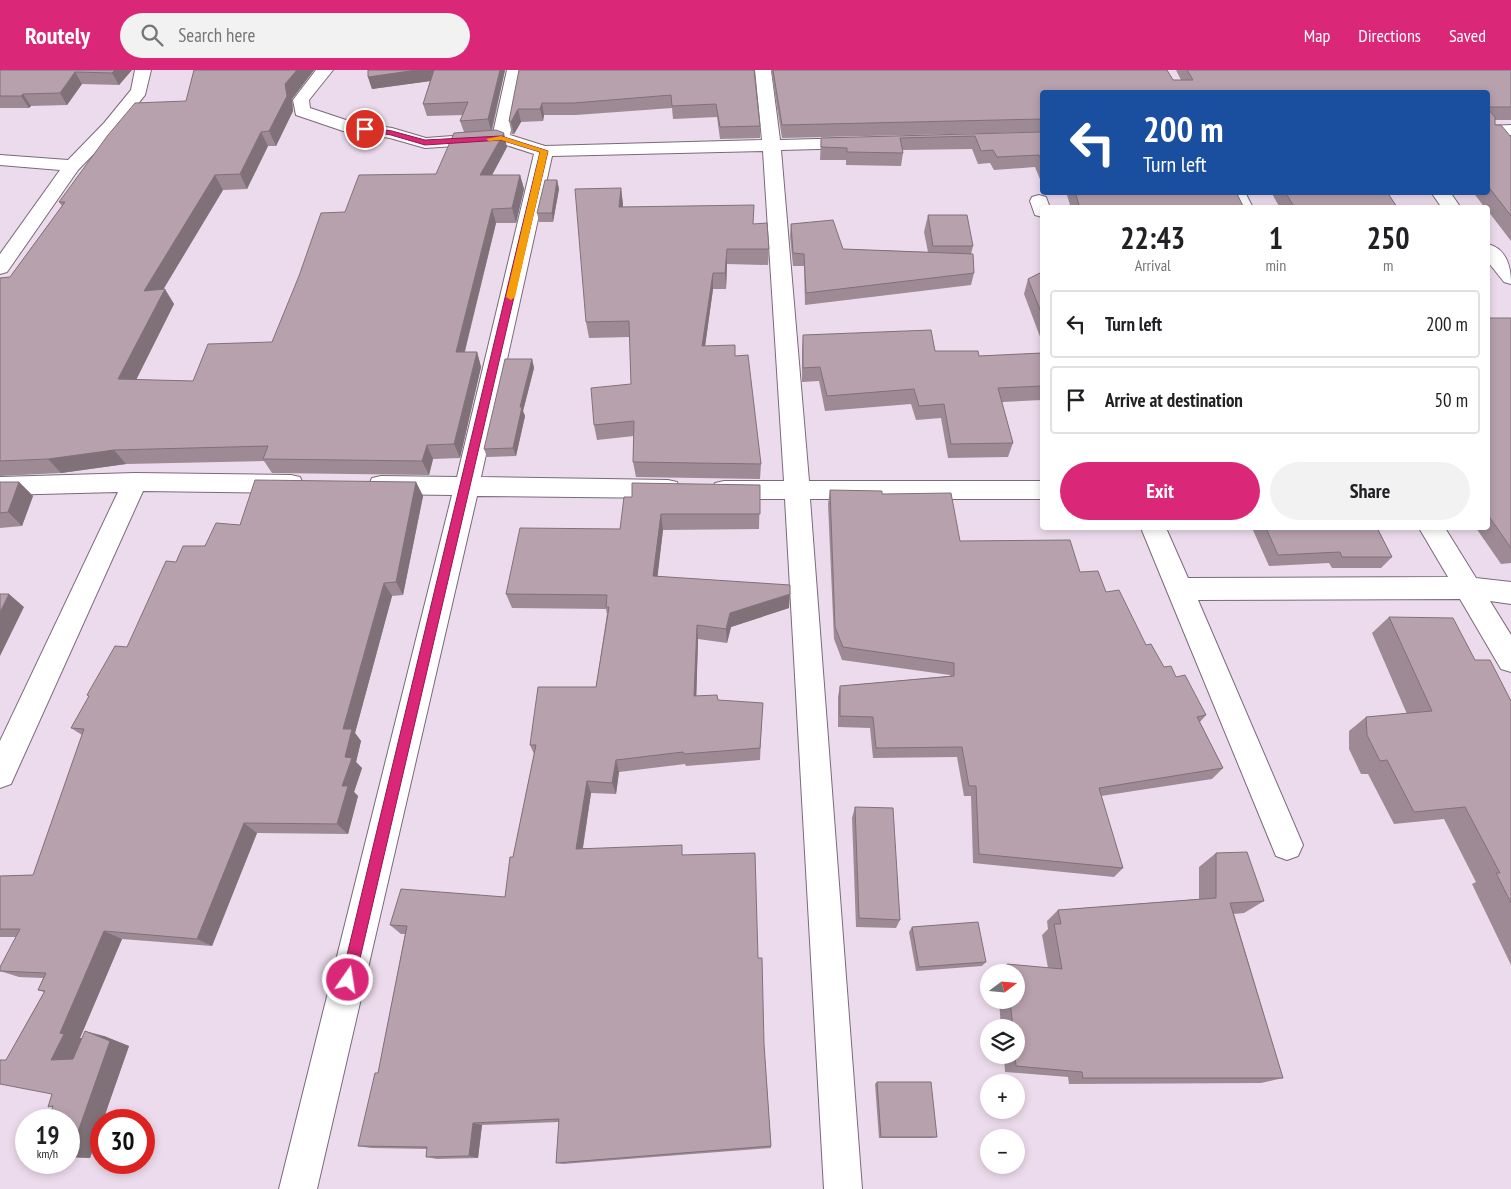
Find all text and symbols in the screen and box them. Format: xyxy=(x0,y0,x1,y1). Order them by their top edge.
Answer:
search box xyxy=(120,13,470,58)
text: Routely xyxy=(25,20,90,51)
icon: search xyxy=(138,21,166,49)
text: Search here xyxy=(178,23,255,47)
text: Map xyxy=(1304,24,1330,47)
text: Directions xyxy=(1358,24,1421,47)
text: Saved xyxy=(1449,24,1486,47)
text: 200 m xyxy=(1143,106,1224,152)
pin xyxy=(344,108,386,150)
icon: left xyxy=(1060,110,1125,175)
icon: arrive xyxy=(351,115,379,143)
text: Turn left xyxy=(1143,150,1207,178)
text: 22:43 xyxy=(1120,218,1185,257)
text: 1 xyxy=(1269,218,1283,257)
text: 250 xyxy=(1367,218,1410,257)
text: Arrival xyxy=(1135,255,1171,275)
text: min xyxy=(1265,255,1286,275)
text: m xyxy=(1383,255,1393,275)
icon: left xyxy=(1062,310,1090,338)
text: Turn left xyxy=(1105,312,1162,336)
text: 200 m xyxy=(1426,312,1468,336)
icon: arrive xyxy=(1062,386,1090,414)
text: Arrive at destination xyxy=(1105,388,1243,412)
text: 50 m xyxy=(1435,388,1468,412)
button: Exit xyxy=(1060,462,1260,520)
button: Share xyxy=(1270,462,1470,520)
position arrow xyxy=(321,953,373,1005)
north arrow xyxy=(980,964,1025,1009)
map controls xyxy=(980,964,1025,1174)
button: layers xyxy=(980,1019,1025,1064)
button: + xyxy=(980,1074,1025,1119)
speed limit sign: 30 xyxy=(90,1109,155,1174)
text: 19 xyxy=(36,1119,59,1151)
button: − xyxy=(980,1129,1025,1174)
text: km/h xyxy=(37,1146,58,1161)

